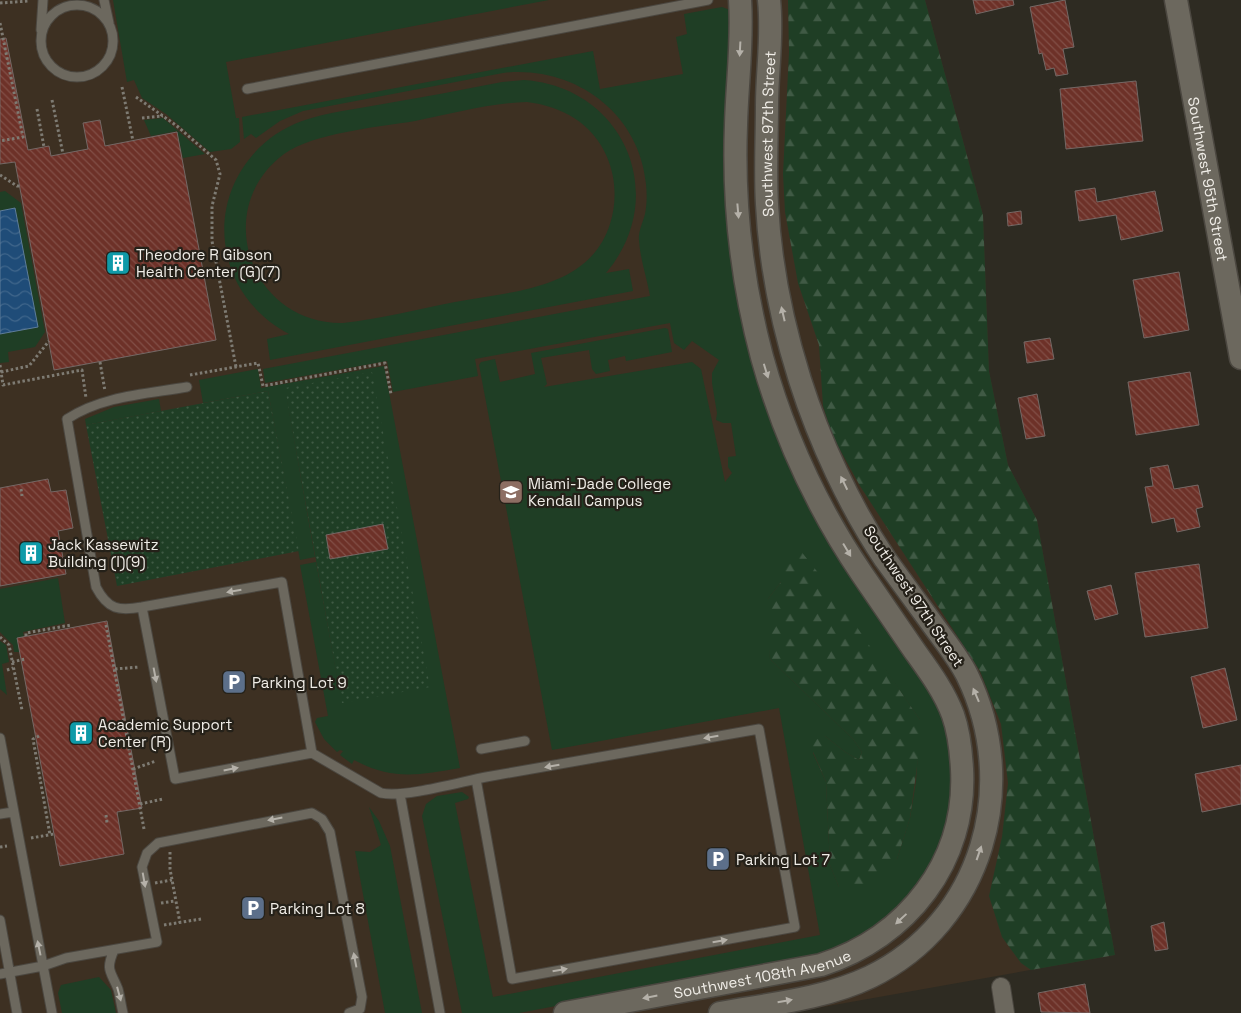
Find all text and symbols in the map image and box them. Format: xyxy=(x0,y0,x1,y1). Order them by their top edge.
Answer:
one-way arrow xyxy=(736,41,744,57)
street label: Southwest 97th Street xyxy=(757,50,779,217)
street label: Southwest 95th Street xyxy=(1184,95,1233,263)
one-way arrow xyxy=(734,203,742,219)
place label: Theodore R Gibson Health Center (G)(7) xyxy=(136,245,280,282)
building icon: Theodore R Gibson Health Center (G)(7) xyxy=(105,250,131,276)
one-way arrow xyxy=(779,307,787,322)
one-way arrow xyxy=(763,363,771,378)
place label: Miami-Dade College Kendall Campus xyxy=(528,474,671,510)
one-way arrow xyxy=(840,476,848,490)
school or university icon: Miami-Dade College Kendall Campus xyxy=(498,479,524,505)
street label: Southwest 97th Street xyxy=(860,522,968,670)
place label: Jack Kassewitz Building (I)(9) xyxy=(48,535,159,572)
building icon: Jack Kassewitz Building (I)(9) xyxy=(18,540,44,566)
one-way arrow xyxy=(843,544,852,557)
one-way arrow xyxy=(225,587,241,595)
one-way arrow xyxy=(152,668,160,684)
parking icon: Parking Lot 9 xyxy=(221,669,247,695)
place label: Parking Lot 9 xyxy=(252,673,347,692)
one-way arrow xyxy=(971,688,979,702)
place label: Academic Support Center (R) xyxy=(98,715,232,752)
building icon: Academic Support Center (R) xyxy=(68,720,94,746)
one-way arrow xyxy=(703,734,719,742)
one-way arrow xyxy=(543,762,559,770)
one-way arrow xyxy=(223,764,239,772)
one-way arrow xyxy=(267,816,283,824)
parking icon: Parking Lot 7 xyxy=(705,846,731,872)
one-way arrow xyxy=(976,846,983,861)
place label: Parking Lot 7 xyxy=(736,850,830,869)
one-way arrow xyxy=(140,872,148,888)
parking icon: Parking Lot 8 xyxy=(240,895,266,921)
place label: Parking Lot 8 xyxy=(270,899,365,918)
one-way arrow xyxy=(896,913,908,925)
one-way arrow xyxy=(713,936,729,944)
one-way arrow xyxy=(35,940,43,956)
street label: Southwest 108th Avenue xyxy=(672,945,854,1002)
one-way arrow xyxy=(351,952,359,967)
one-way arrow xyxy=(553,965,569,973)
one-way arrow xyxy=(115,986,123,1001)
one-way arrow xyxy=(642,993,657,1001)
one-way arrow xyxy=(778,997,793,1005)

